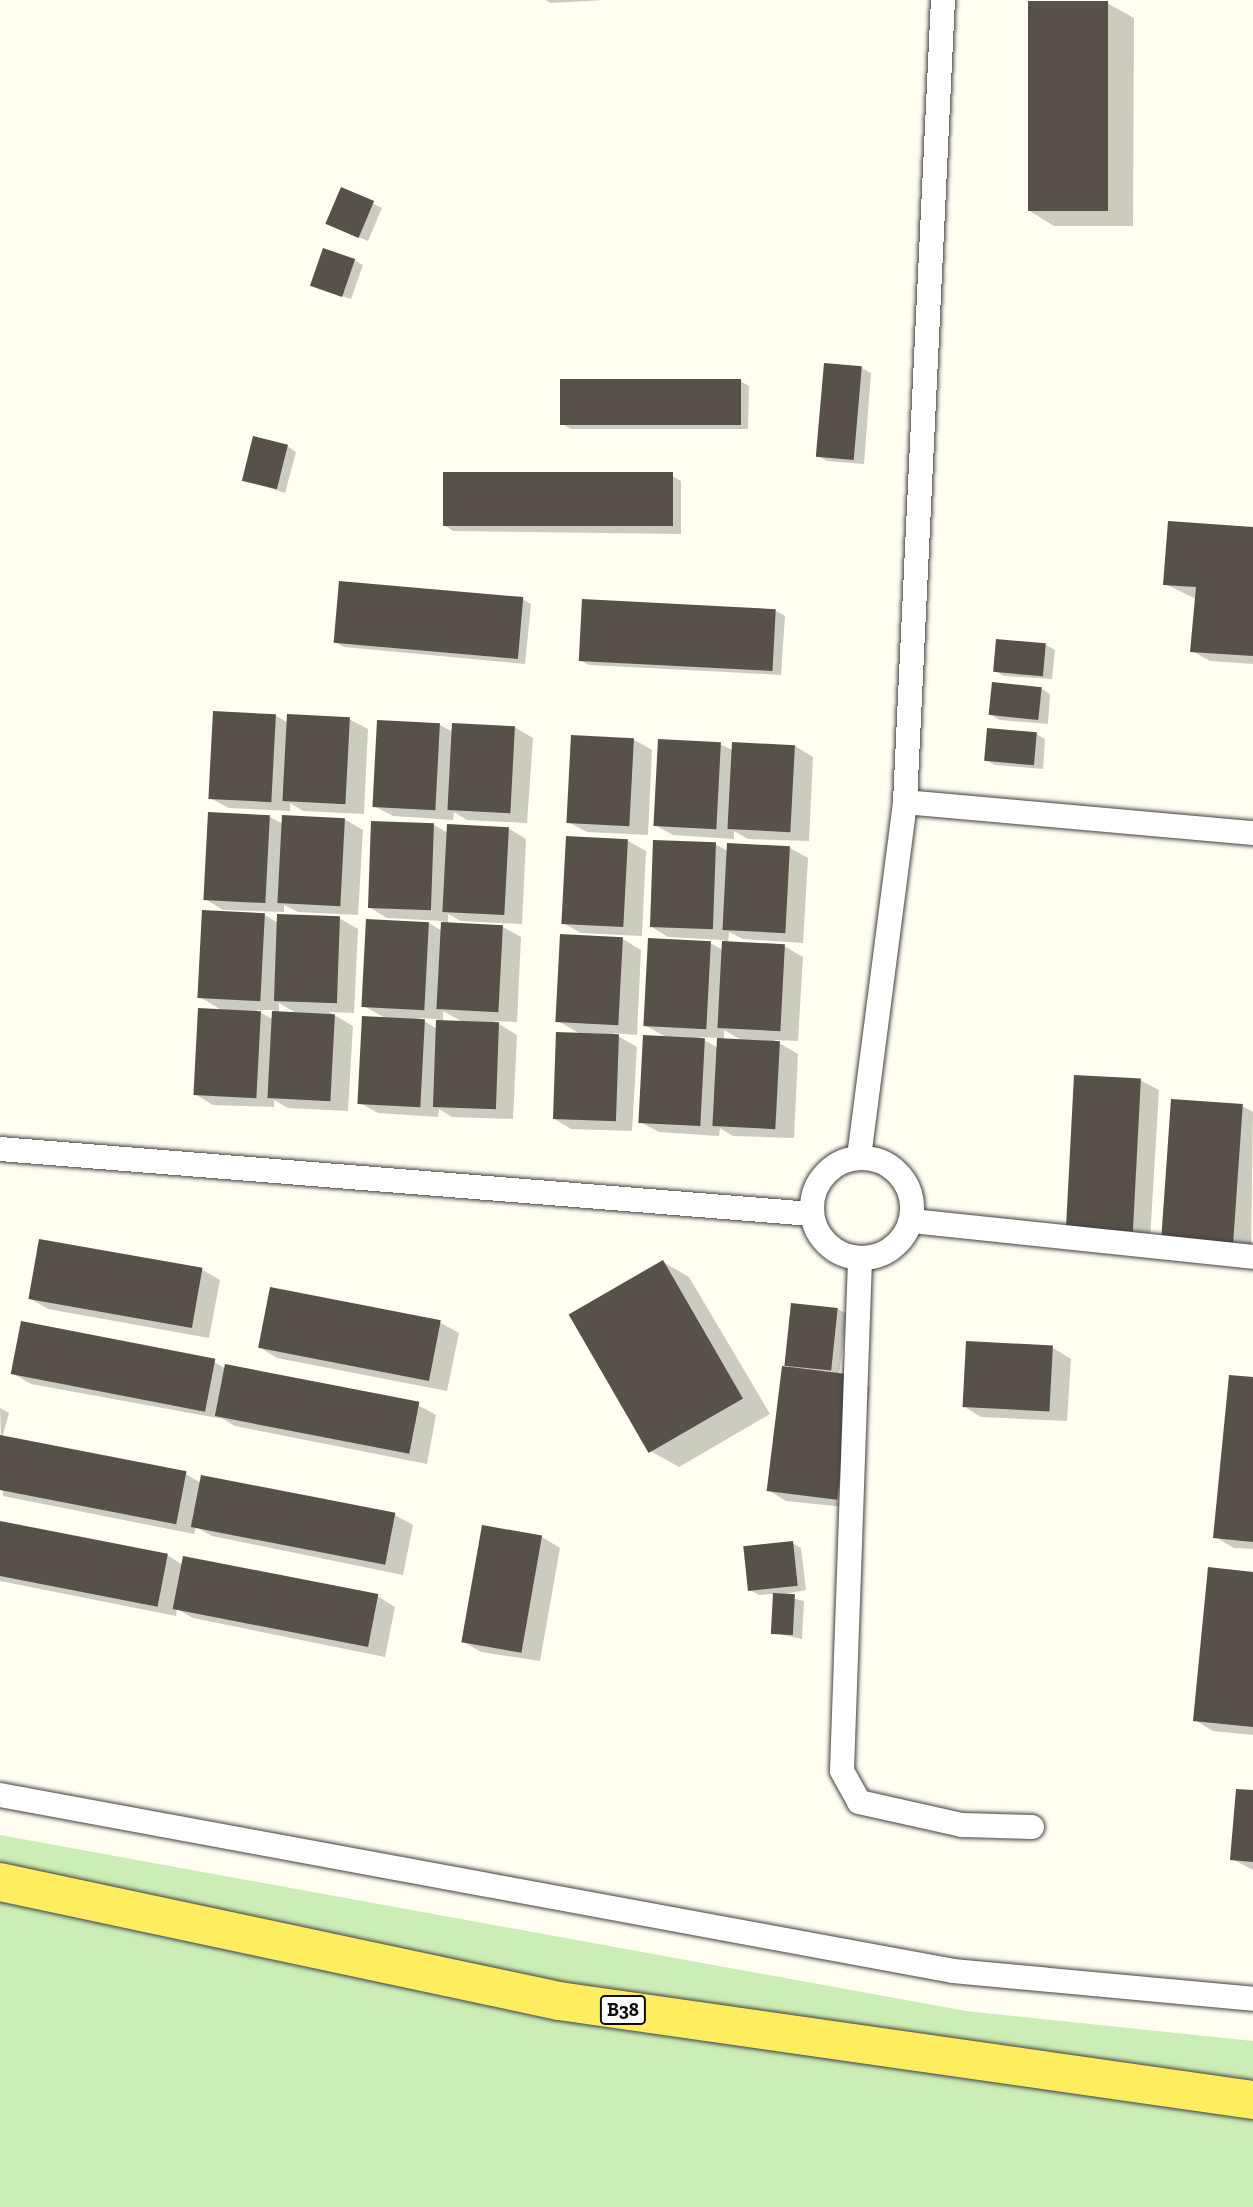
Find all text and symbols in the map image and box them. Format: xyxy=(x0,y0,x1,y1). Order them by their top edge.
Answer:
road number: B38 xyxy=(598,1994,648,2026)

